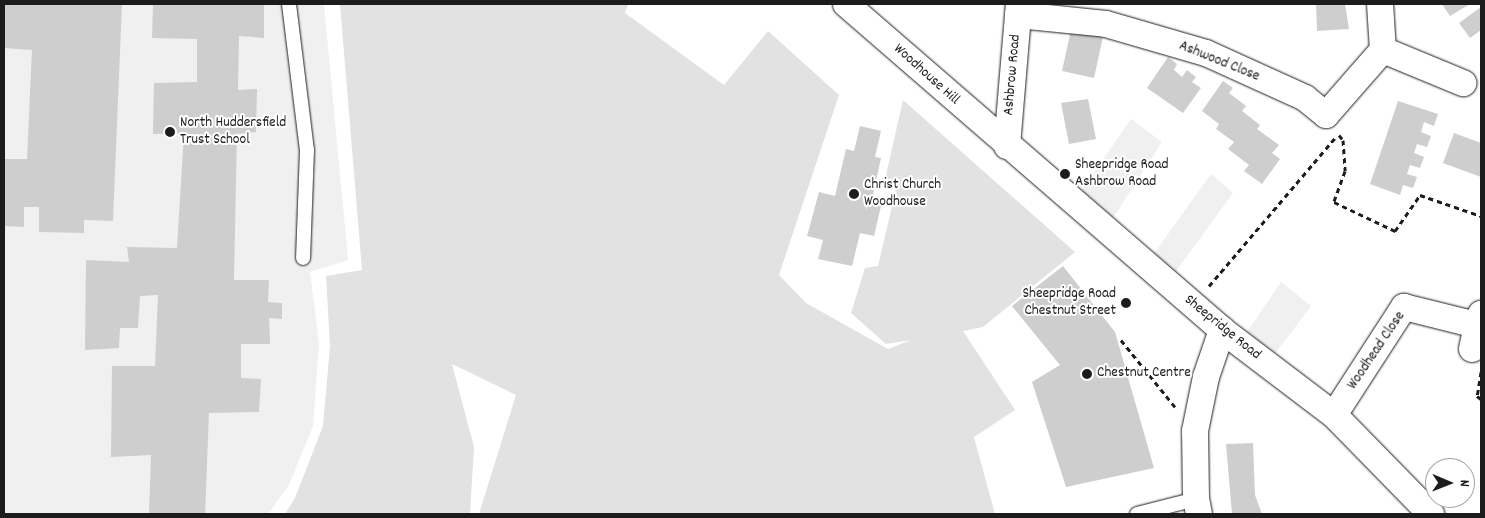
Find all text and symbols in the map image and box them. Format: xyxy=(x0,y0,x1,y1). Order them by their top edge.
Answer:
street label: Ashbrow Road xyxy=(1000,34,1026,116)
street label: Ashwood Close xyxy=(1176,38,1262,86)
street label: Woodhouse Hill xyxy=(889,41,963,109)
place label: North Huddersfield Trust School xyxy=(180,114,286,149)
marker: North Huddersfield Trust School xyxy=(164,126,176,138)
place label: Sheepridge Road Ashbrow Road xyxy=(1075,156,1169,191)
marker: Sheepridge Road Ashbrow Road xyxy=(1059,168,1071,180)
place label: Christ Church Woodhouse xyxy=(864,176,941,211)
marker: Christ Church Woodhouse xyxy=(848,188,860,200)
place label: Sheepridge Road Chestnut Street xyxy=(1022,285,1116,320)
street label: Sheepridge Road xyxy=(1180,292,1264,364)
marker: Sheepridge Road Chestnut Street xyxy=(1120,297,1132,309)
street label: Woodhead Close xyxy=(1344,308,1410,394)
place label: Chestnut Centre xyxy=(1097,365,1191,383)
marker: Chestnut Centre xyxy=(1081,368,1093,380)
north arrow xyxy=(1425,458,1475,508)
text: N xyxy=(1454,480,1474,487)

